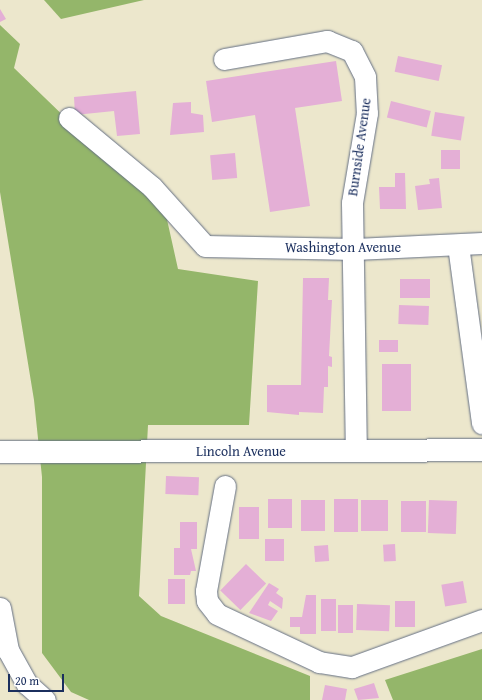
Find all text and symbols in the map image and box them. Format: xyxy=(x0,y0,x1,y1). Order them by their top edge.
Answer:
street label: Burnside Avenue xyxy=(344,97,374,197)
street label: Washington Avenue xyxy=(285,239,401,255)
street label: Lincoln Avenue xyxy=(196,443,286,459)
scale bar xyxy=(10,666,66,692)
text: 20 m xyxy=(15,672,39,689)

